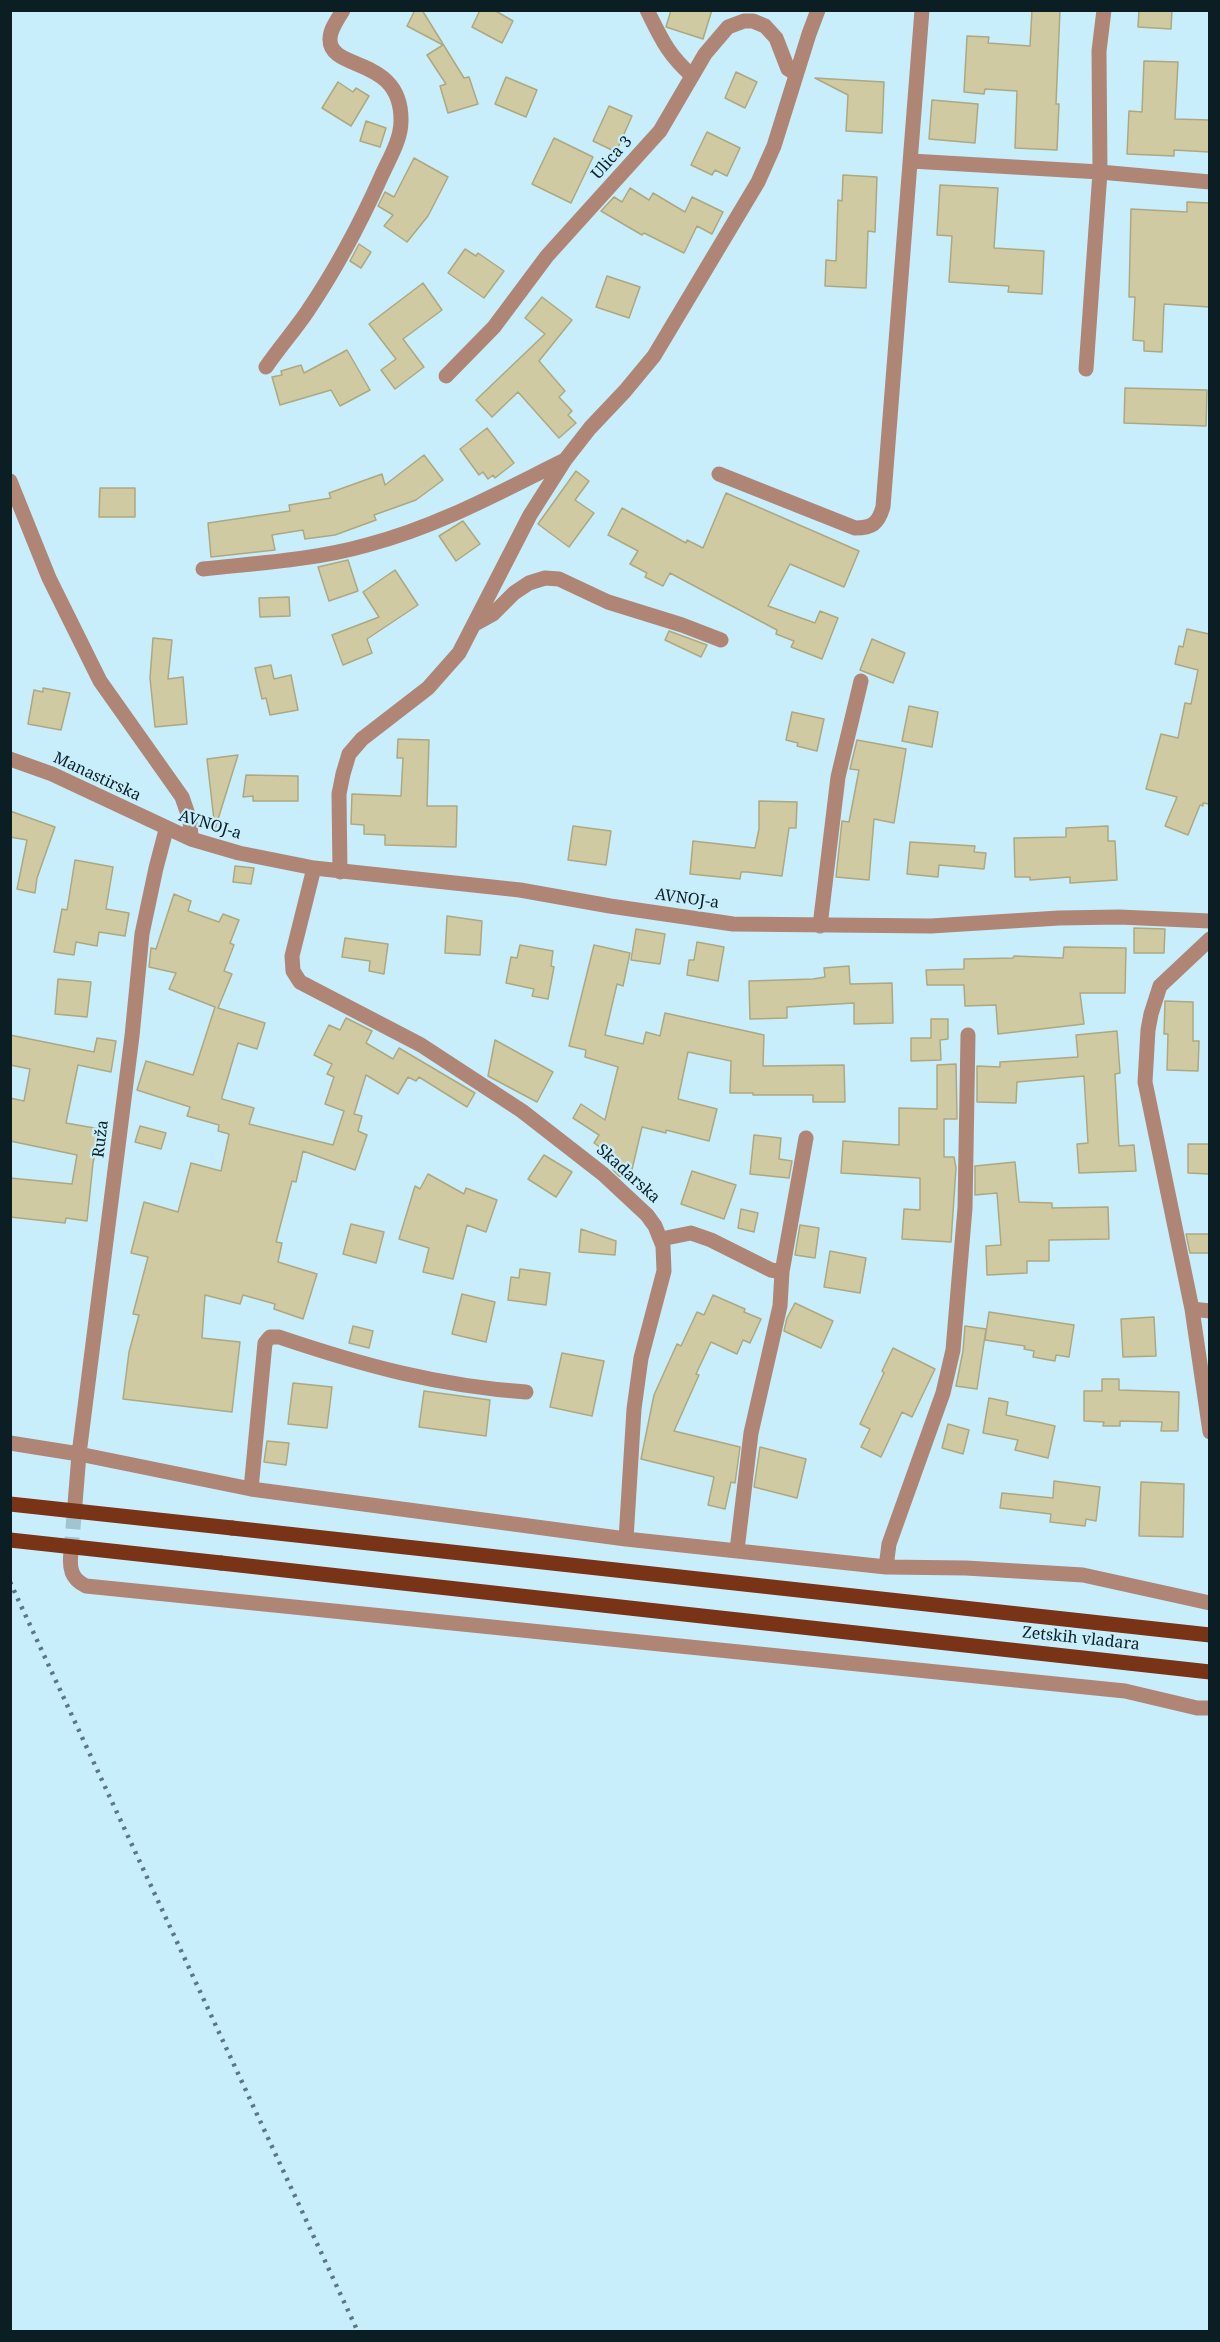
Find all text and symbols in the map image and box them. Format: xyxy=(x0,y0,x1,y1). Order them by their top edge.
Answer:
street label: Ulica 3 xyxy=(588,132,636,184)
street label: Manastirska xyxy=(50,748,144,806)
street label: AVNOJ-a xyxy=(176,806,244,844)
street label: AVNOJ-a xyxy=(654,885,720,913)
street label: Ruža xyxy=(89,1119,113,1159)
street label: Skadarska xyxy=(592,1140,664,1208)
street label: Zetskih vladara xyxy=(1021,1623,1141,1655)

